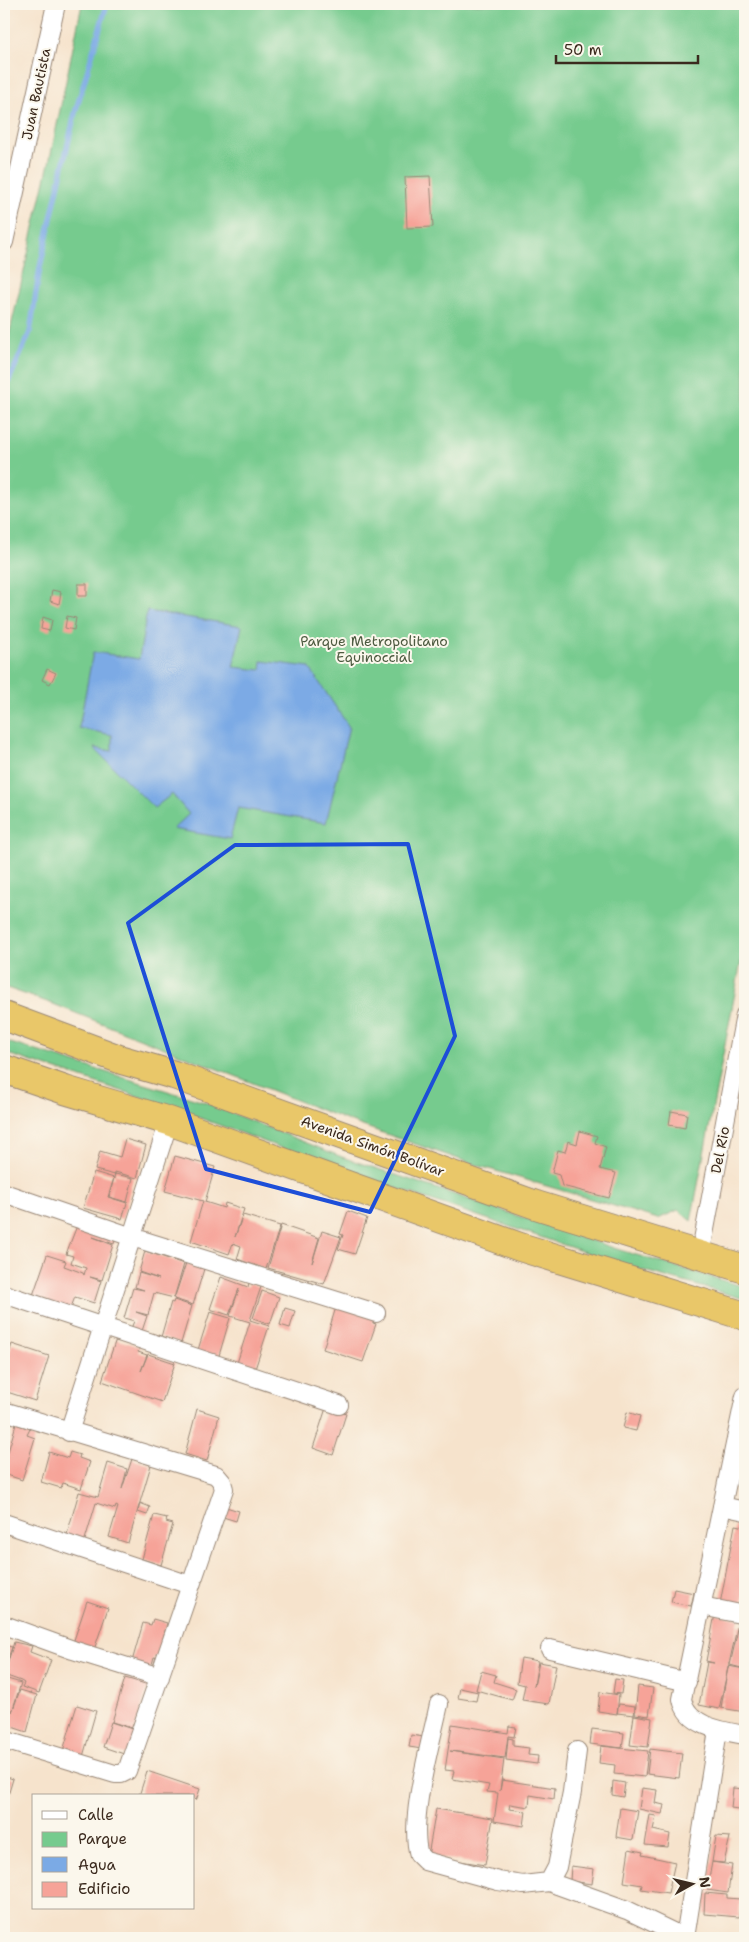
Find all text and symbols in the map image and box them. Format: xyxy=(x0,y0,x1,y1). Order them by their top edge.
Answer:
scale bar xyxy=(556,32,699,64)
text: 50 m xyxy=(564,40,602,60)
street label: Juan Bautista xyxy=(17,46,55,142)
park label: Parque Metropolitano Equinoccial xyxy=(300,632,448,666)
street label: Avenida Simón Bolívar xyxy=(299,1112,448,1181)
street label: Del Rio xyxy=(707,1125,733,1175)
legend xyxy=(32,1794,195,1910)
text: Calle xyxy=(78,1805,114,1825)
text: Parque xyxy=(78,1829,127,1849)
text: Agua xyxy=(78,1855,117,1875)
north arrow xyxy=(666,1860,716,1910)
text: N xyxy=(695,1875,715,1889)
text: Edificio xyxy=(78,1879,130,1899)

